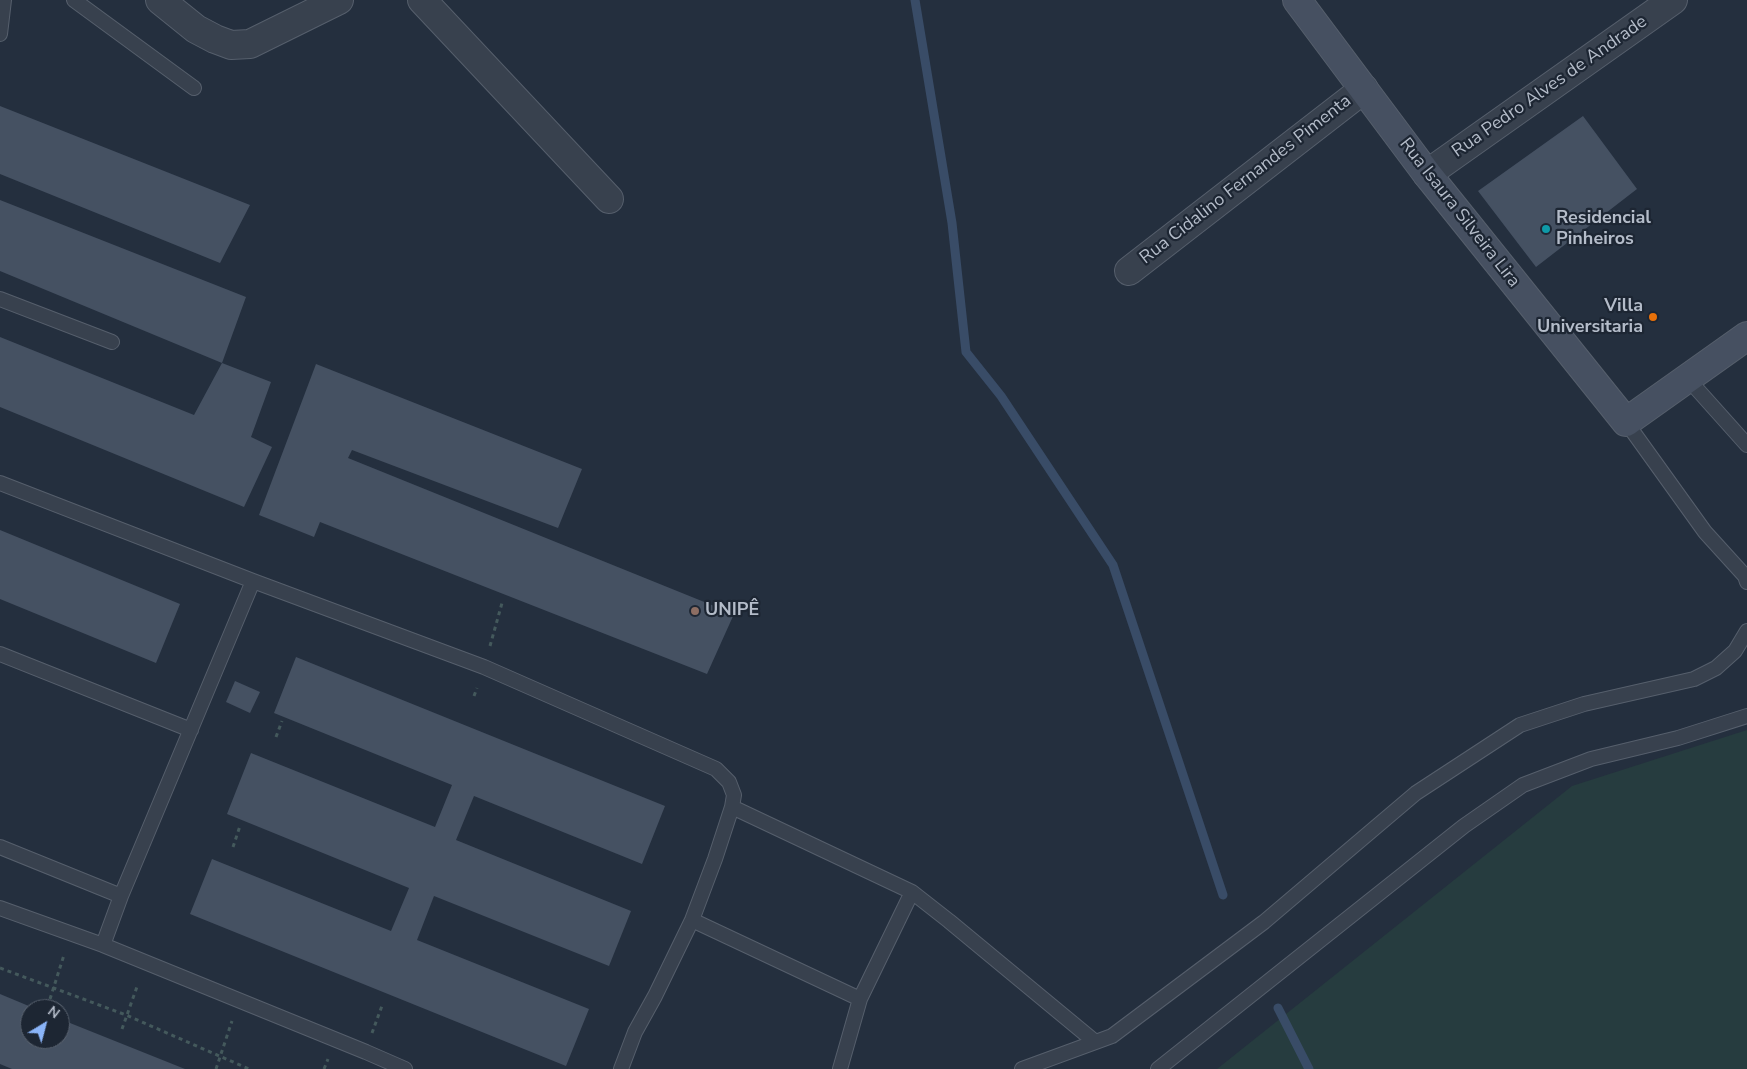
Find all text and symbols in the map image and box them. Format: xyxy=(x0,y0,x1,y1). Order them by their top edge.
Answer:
street label: Rua Pedro Alves de Andrade xyxy=(1448,11,1652,163)
street label: Rua Cidalino Fernandes Pimenta xyxy=(1136,91,1356,269)
street label: Rua Isaura Silveira Lira xyxy=(1394,134,1524,292)
place label: Residencial Pinheiros xyxy=(1556,208,1651,250)
marker: Residencial Pinheiros xyxy=(1540,223,1552,235)
place label: Villa Universitaria xyxy=(1537,296,1643,338)
marker: Villa Universitaria xyxy=(1647,311,1659,323)
place label: UNIPÊ xyxy=(705,600,759,622)
marker: UNIPÊ xyxy=(689,605,701,617)
north arrow xyxy=(20,999,70,1049)
text: N xyxy=(44,1002,64,1023)

